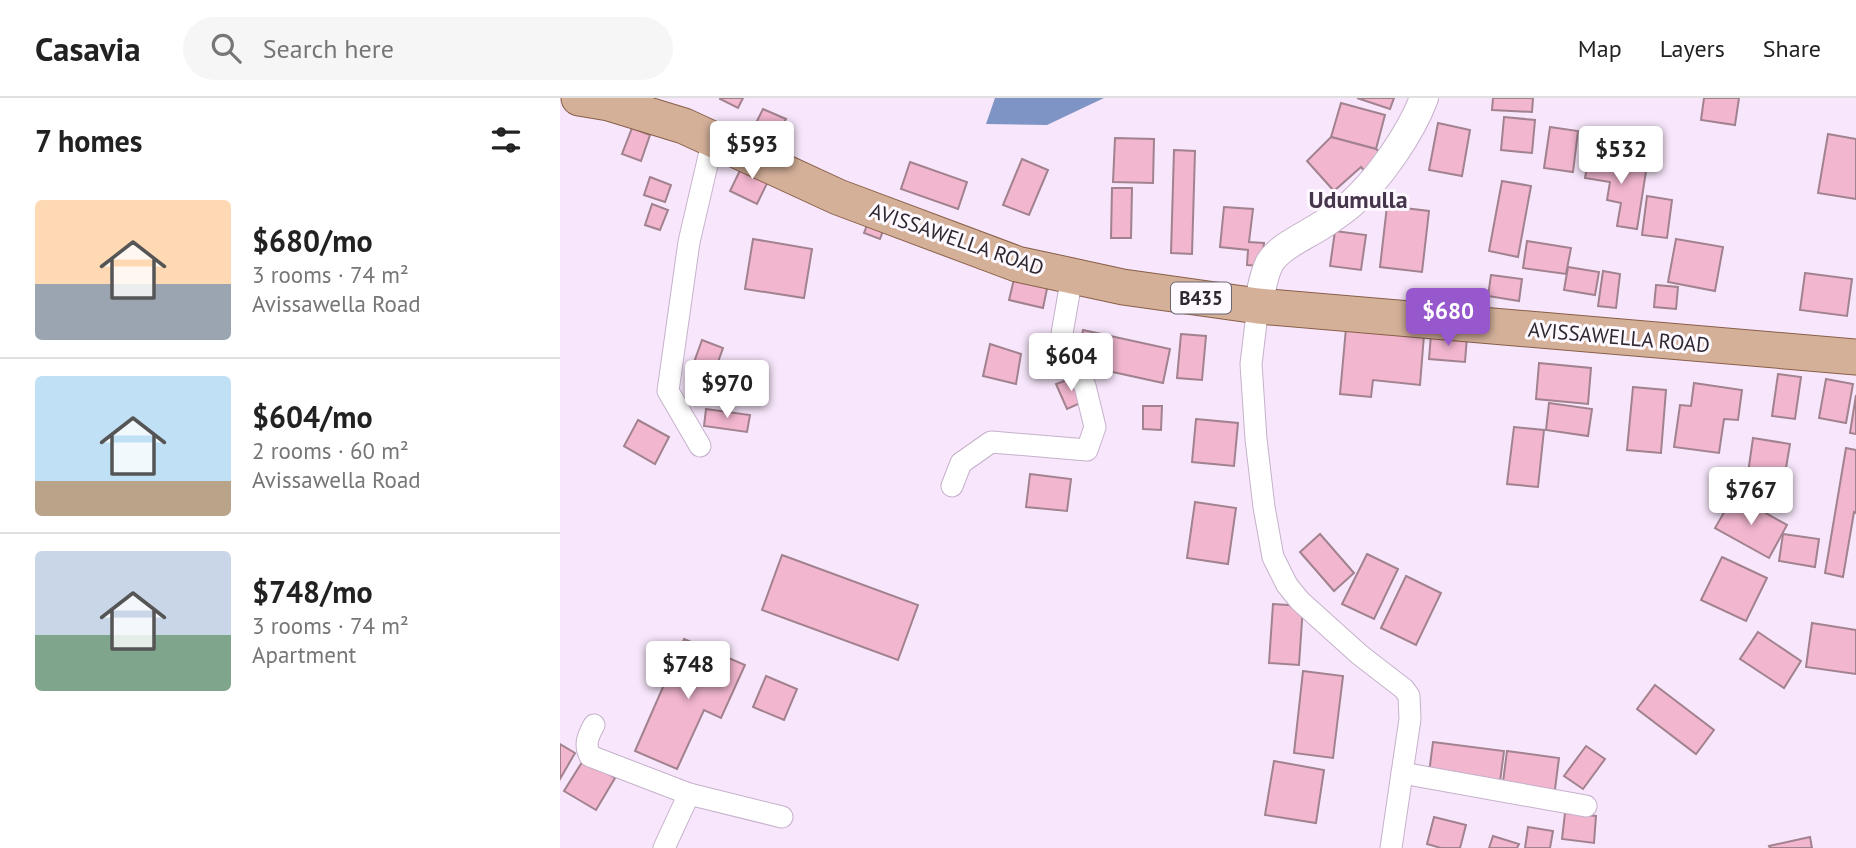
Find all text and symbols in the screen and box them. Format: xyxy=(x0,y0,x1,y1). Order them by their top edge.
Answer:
search box xyxy=(183,17,673,80)
text: Casavia xyxy=(35,27,141,70)
icon: search xyxy=(207,29,245,67)
text: Search here xyxy=(263,32,394,65)
text: Map xyxy=(1578,33,1622,64)
text: Layers xyxy=(1660,33,1725,64)
text: Share xyxy=(1763,33,1821,64)
text: 7 homes xyxy=(35,121,143,160)
icon: filters xyxy=(487,121,525,159)
pin: $593 xyxy=(711,122,793,181)
pin: $532 xyxy=(1580,126,1662,186)
text: $593 xyxy=(726,129,778,158)
text: $532 xyxy=(1595,134,1647,163)
district label: Udumulla xyxy=(1308,184,1408,215)
street label: AVISSAWELLA ROAD xyxy=(866,197,1048,281)
text: $680/mo xyxy=(252,221,373,260)
icon: home xyxy=(91,228,175,312)
text: 3 rooms · 74 m² xyxy=(252,260,409,289)
road number: B435 xyxy=(1171,282,1231,314)
pin: $680 xyxy=(1407,288,1489,348)
text: Avissawella Road xyxy=(252,289,421,318)
text: $680 xyxy=(1422,296,1474,325)
street label: AVISSAWELLA ROAD xyxy=(1527,316,1711,358)
pin: $604 xyxy=(1030,334,1112,393)
text: $604 xyxy=(1045,341,1097,370)
pin: $970 xyxy=(686,360,768,420)
text: $970 xyxy=(701,368,753,397)
text: $604/mo xyxy=(252,397,373,436)
icon: home xyxy=(91,404,175,488)
text: 2 rooms · 60 m² xyxy=(252,436,409,465)
text: Avissawella Road xyxy=(252,465,421,494)
pin: $767 xyxy=(1710,468,1792,527)
text: $767 xyxy=(1725,475,1777,504)
text: $748/mo xyxy=(252,572,373,611)
icon: home xyxy=(91,579,175,663)
text: 3 rooms · 74 m² xyxy=(252,611,409,640)
text: Apartment xyxy=(252,640,356,669)
pin: $748 xyxy=(647,642,729,701)
text: $748 xyxy=(662,649,714,678)

